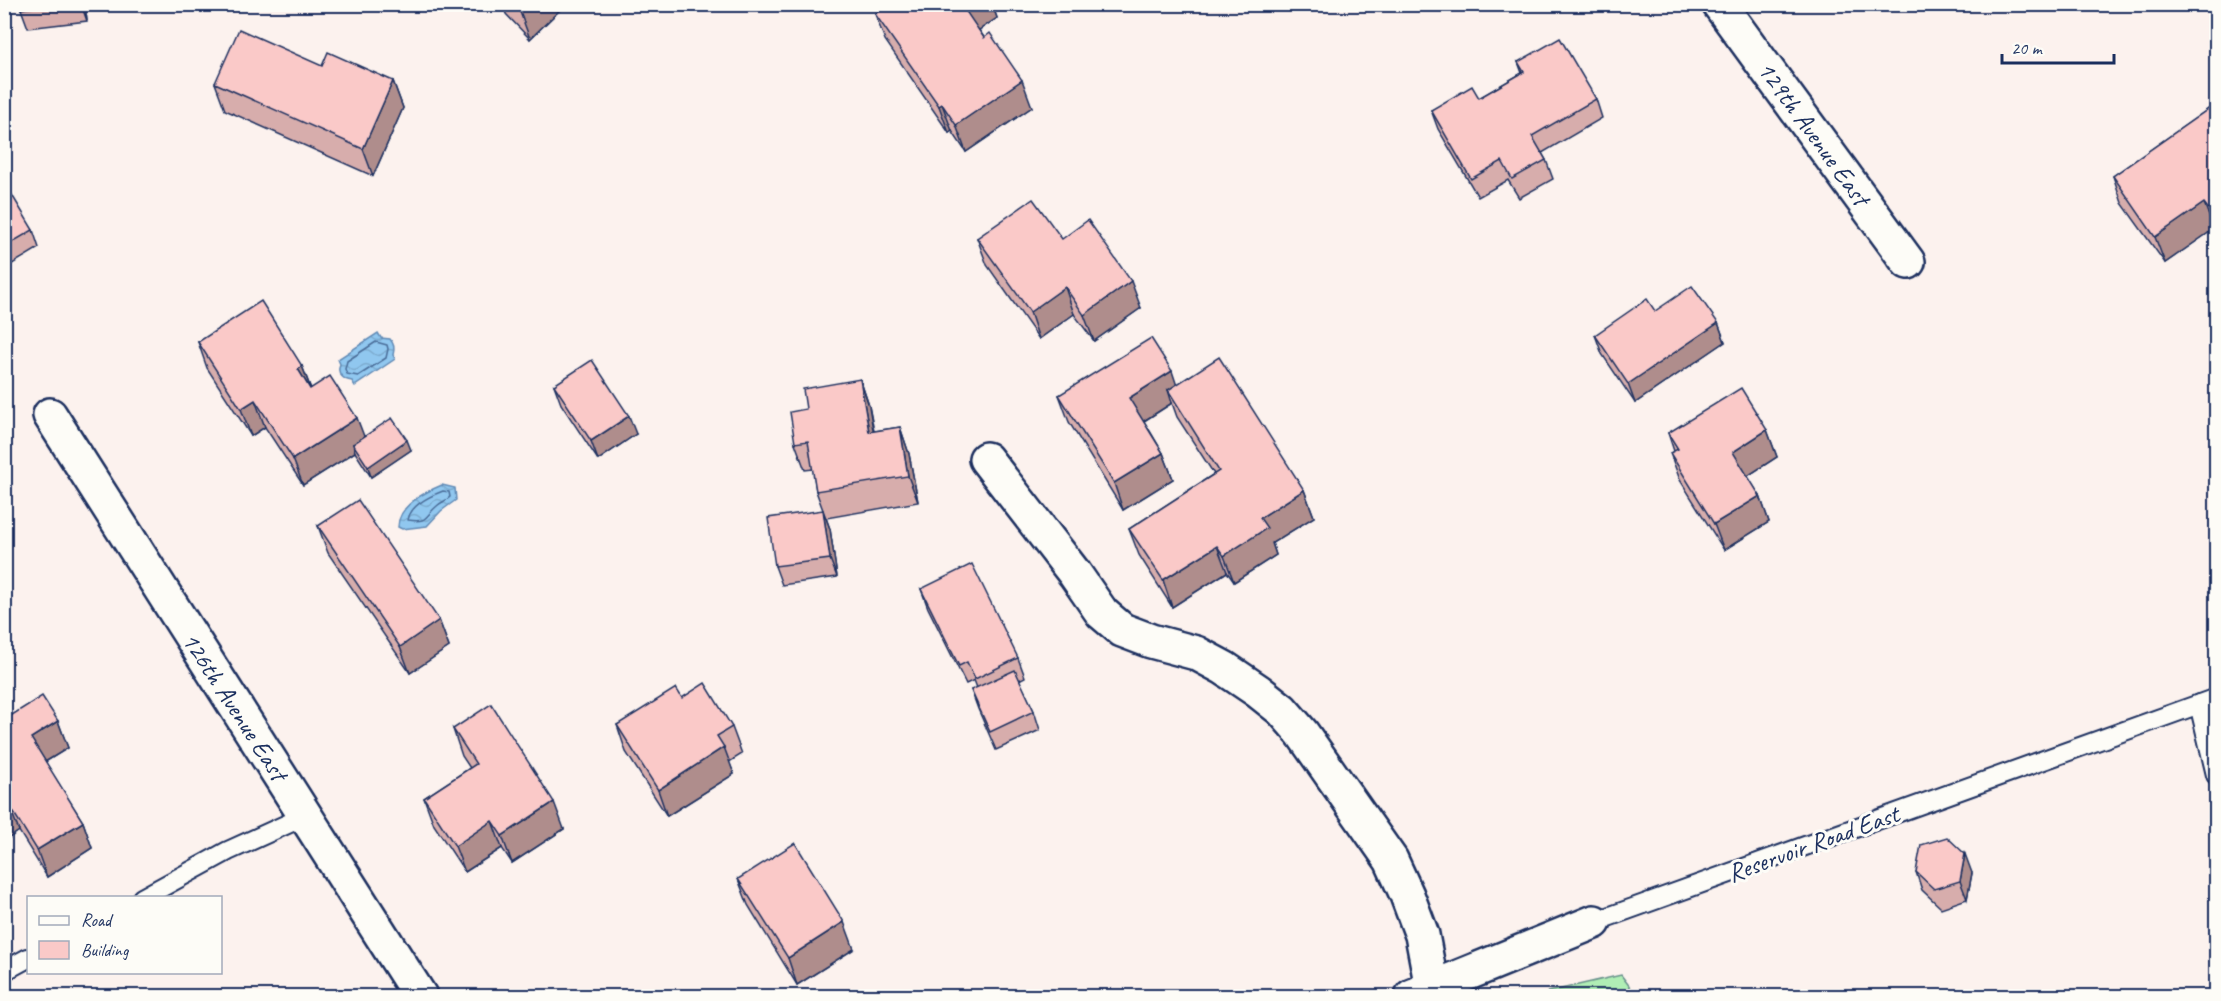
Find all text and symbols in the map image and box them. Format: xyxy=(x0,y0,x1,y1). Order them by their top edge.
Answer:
scale bar xyxy=(2002,27,2114,65)
text: 20 m xyxy=(2011,37,2044,59)
street label: 129th Avenue East xyxy=(1750,55,1879,215)
street label: 126th Avenue East xyxy=(174,626,297,790)
street label: Reservoir Road East xyxy=(1723,796,1906,890)
legend xyxy=(27,896,222,974)
text: Road xyxy=(81,909,114,931)
text: Building xyxy=(81,939,130,961)

